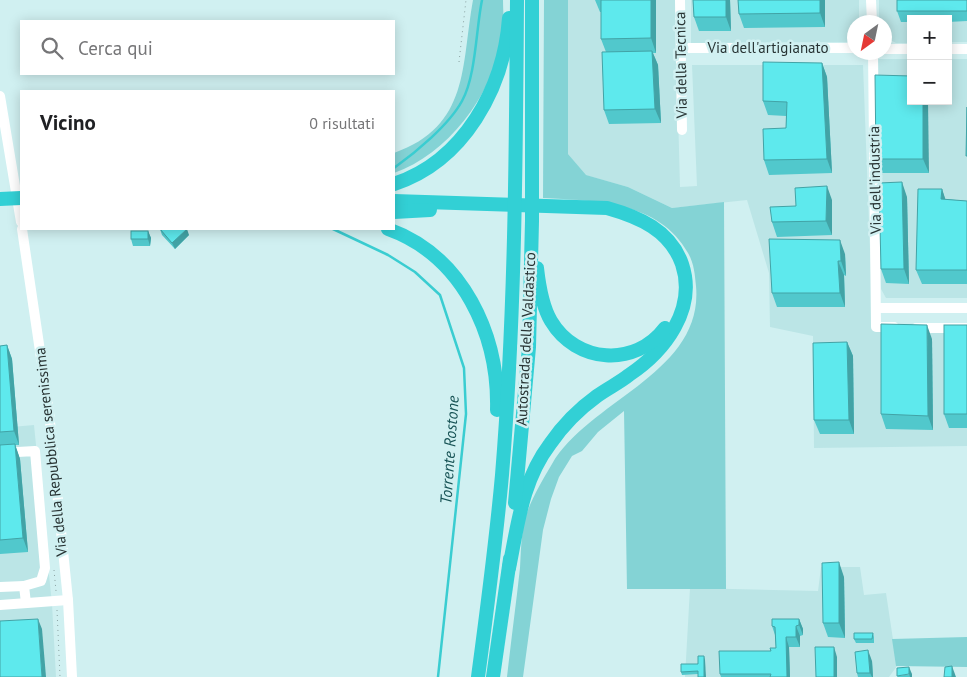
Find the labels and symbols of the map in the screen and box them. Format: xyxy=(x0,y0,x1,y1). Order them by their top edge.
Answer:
street label: Via della Tecnica xyxy=(670,12,691,119)
north arrow xyxy=(847,15,892,60)
street label: Via dell'artigianato xyxy=(707,38,829,57)
street label: Via dell'industria xyxy=(864,126,885,235)
street label: Autostrada della Valdastico xyxy=(511,252,540,426)
street label: Via della Repubblica serenissima xyxy=(30,347,71,558)
water label: Torrente Rostone xyxy=(435,394,463,505)

